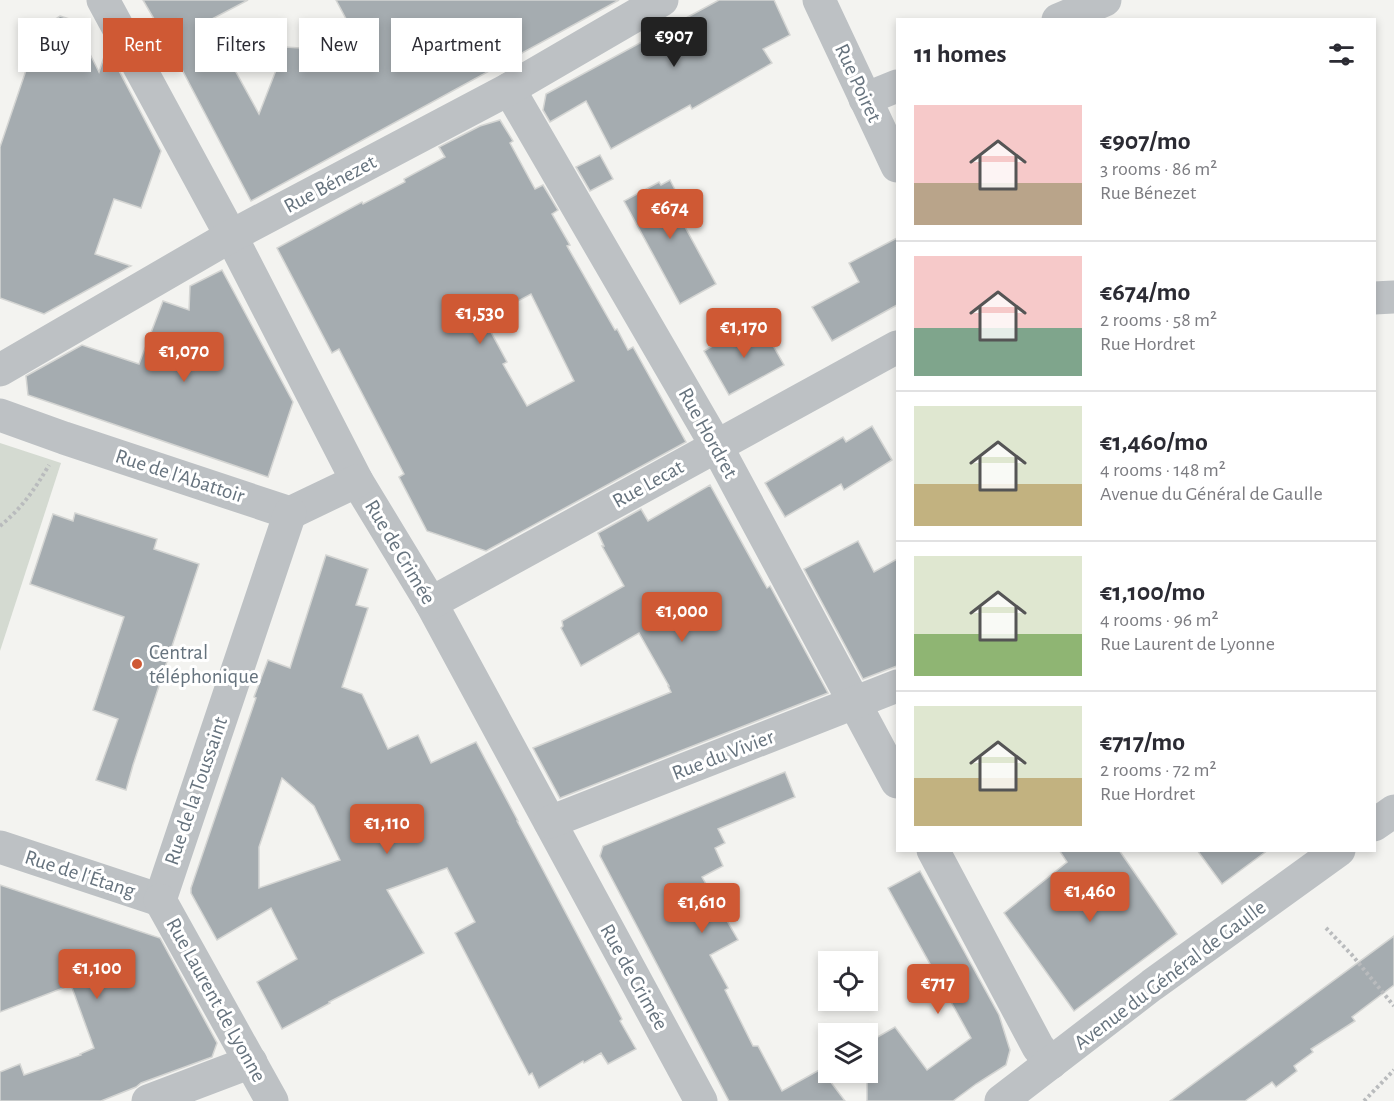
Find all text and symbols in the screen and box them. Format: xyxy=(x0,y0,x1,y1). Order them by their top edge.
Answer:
pin: €907 xyxy=(638,17,710,68)
chip: Buy xyxy=(18,18,91,72)
chip: Rent xyxy=(103,18,183,72)
chip: Filters xyxy=(195,18,287,72)
chip: New xyxy=(299,18,379,72)
chip: Apartment xyxy=(391,18,522,72)
text: €907 xyxy=(655,26,693,46)
icon: filters xyxy=(1325,38,1358,71)
street label: Rue Poiret xyxy=(831,41,885,126)
text: 11 homes xyxy=(914,41,1006,67)
text: €907/mo xyxy=(1100,128,1191,154)
icon: home xyxy=(962,129,1034,201)
street label: Rue Bénezet xyxy=(280,151,380,217)
text: 3 rooms · 86 m² xyxy=(1100,159,1217,179)
text: Rue Bénezet xyxy=(1100,183,1196,203)
pin: €674 xyxy=(634,189,706,240)
text: €674 xyxy=(651,198,689,218)
text: €674/mo xyxy=(1100,279,1190,305)
icon: home xyxy=(962,280,1034,352)
pin: €1,530 xyxy=(431,294,529,345)
text: €1,530 xyxy=(456,303,504,323)
pin: €1,170 xyxy=(695,308,793,359)
text: 2 rooms · 58 m² xyxy=(1100,310,1217,330)
text: €1,170 xyxy=(720,317,768,337)
pin: €1,070 xyxy=(135,332,233,383)
text: Rue Hordret xyxy=(1100,334,1195,354)
text: €1,070 xyxy=(159,341,209,361)
street label: Rue Hordret xyxy=(675,384,742,482)
text: €1,460/mo xyxy=(1100,429,1208,455)
icon: home xyxy=(962,430,1034,502)
street label: Rue de l'Abattoir xyxy=(113,445,247,507)
street label: Rue Lecat xyxy=(609,456,687,512)
text: 4 rooms · 148 m² xyxy=(1100,460,1226,480)
text: Avenue du Général de Gaulle xyxy=(1100,484,1323,504)
street label: Rue de Crimée xyxy=(361,496,439,608)
text: €1,100/mo xyxy=(1100,579,1205,605)
icon: home xyxy=(962,580,1034,652)
pin: €1,000 xyxy=(633,592,731,643)
text: €1,000 xyxy=(656,601,708,621)
text: 4 rooms · 96 m² xyxy=(1100,610,1218,630)
text: Rue Laurent de Lyonne xyxy=(1100,634,1275,654)
place label: Central téléphonique xyxy=(149,642,259,687)
marker: Central téléphonique xyxy=(130,657,144,671)
street label: Rue de la Toussaint xyxy=(161,714,231,868)
street label: Rue du Vivier xyxy=(669,726,777,784)
text: €717/mo xyxy=(1100,729,1185,755)
icon: home xyxy=(962,730,1034,802)
text: 2 rooms · 72 m² xyxy=(1100,760,1217,780)
text: Rue Hordret xyxy=(1100,784,1195,804)
pin: €1,110 xyxy=(338,804,436,855)
text: €1,110 xyxy=(364,813,410,833)
street label: Rue de l'Étang xyxy=(22,844,139,902)
pin: €1,460 xyxy=(1041,872,1139,923)
text: €1,460 xyxy=(1064,881,1116,901)
pin: €1,610 xyxy=(653,883,751,934)
text: €1,610 xyxy=(678,892,726,912)
street label: Avenue du Général de Gaulle xyxy=(1070,896,1270,1054)
street label: Rue Laurent de Lyonne xyxy=(162,915,270,1085)
street label: Rue de Crimée xyxy=(596,920,672,1034)
pin: €1,100 xyxy=(48,949,146,1000)
map controls xyxy=(818,951,878,1083)
button: locate xyxy=(818,951,878,1011)
text: €1,100 xyxy=(72,958,122,978)
pin: €717 xyxy=(902,964,974,1015)
text: €717 xyxy=(921,973,955,993)
button: layers xyxy=(818,1023,878,1083)

